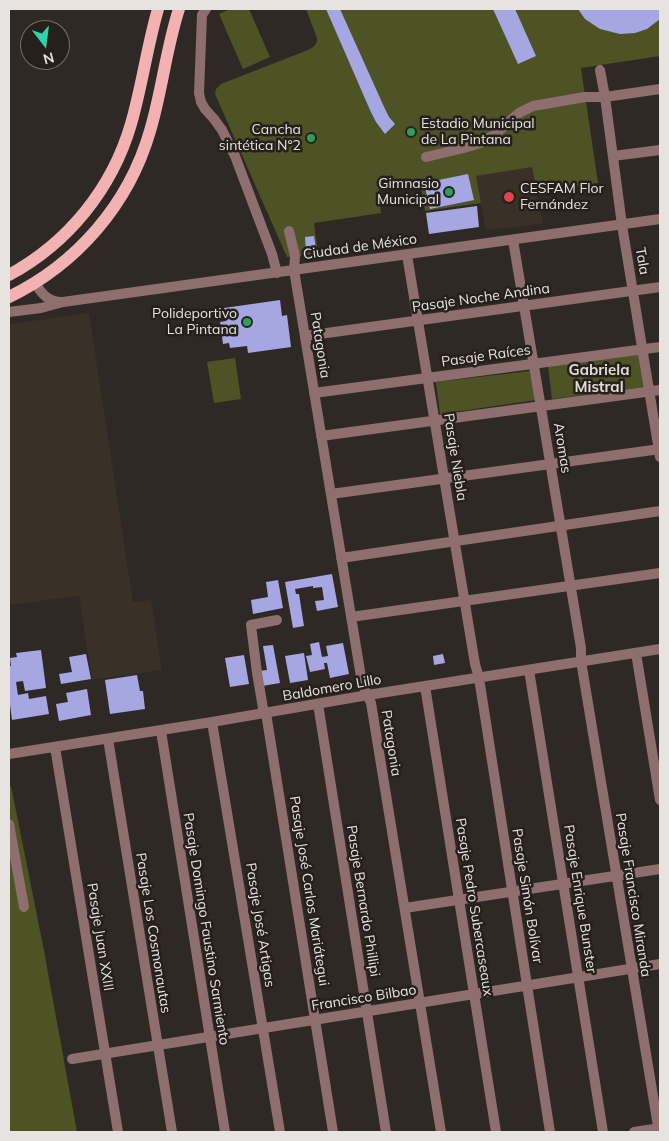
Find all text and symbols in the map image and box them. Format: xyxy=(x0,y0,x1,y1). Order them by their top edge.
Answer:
north arrow xyxy=(20,20,70,70)
text: N xyxy=(41,48,56,69)
place label: Estadio Municipal de La Pintana xyxy=(421,116,535,148)
place label: Cancha sintética N°2 xyxy=(219,122,301,154)
marker: Estadio Municipal de La Pintana xyxy=(405,126,417,138)
marker: Cancha sintética N°2 xyxy=(305,132,317,144)
place label: Gimnasio Municipal xyxy=(377,176,439,208)
place label: CESFAM Flor Fernández xyxy=(520,181,604,213)
marker: Gimnasio Municipal xyxy=(443,186,455,198)
marker: CESFAM Flor Fernández xyxy=(502,190,516,204)
street label: Ciudad de México xyxy=(302,231,418,263)
street label: Tala xyxy=(631,246,653,276)
street label: Pasaje Noche Andina xyxy=(411,280,551,316)
place label: Polideportivo La Pintana xyxy=(152,306,237,338)
street label: Patagonia xyxy=(306,311,334,379)
marker: Polideportivo La Pintana xyxy=(241,316,253,328)
street label: Pasaje Raíces xyxy=(440,341,532,371)
district label: Gabriela Mistral xyxy=(569,361,629,396)
street label: Pasaje Niebla xyxy=(440,412,470,502)
street label: Aromas xyxy=(550,422,574,474)
street label: Baldomero Lillo xyxy=(281,671,383,705)
street label: Patagonia xyxy=(377,709,405,777)
street label: Pasaje José Carlos Mariátegui xyxy=(286,795,332,987)
street label: Pasaje Domingo Faustino Sarmiento xyxy=(179,812,233,1046)
street label: Pasaje Francisco Miranda xyxy=(612,812,654,978)
street label: Pasaje Pedro Subercaseaux xyxy=(452,817,496,997)
street label: Pasaje Bernardo Phillipi xyxy=(343,824,383,978)
street label: Pasaje Enrique Bunster xyxy=(560,824,600,974)
street label: Pasaje Simón Bolívar xyxy=(508,827,546,965)
street label: Pasaje Los Cosmonautas xyxy=(132,851,174,1015)
street label: Pasaje José Artigas xyxy=(242,862,278,988)
street label: Pasaje Juan XXIII xyxy=(83,882,117,992)
street label: Francisco Bilbao xyxy=(310,981,418,1015)

